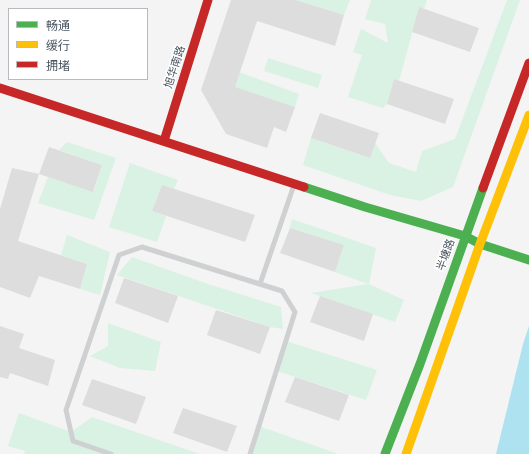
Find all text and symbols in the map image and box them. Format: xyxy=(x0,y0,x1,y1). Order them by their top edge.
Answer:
legend xyxy=(8,8,148,80)
text: 畅通 xyxy=(46,18,70,33)
text: 缓行 xyxy=(46,38,70,53)
street label: 旭华南路 xyxy=(162,44,188,90)
text: 拥堵 xyxy=(46,58,70,73)
street label: 半塘路 xyxy=(434,237,458,273)

